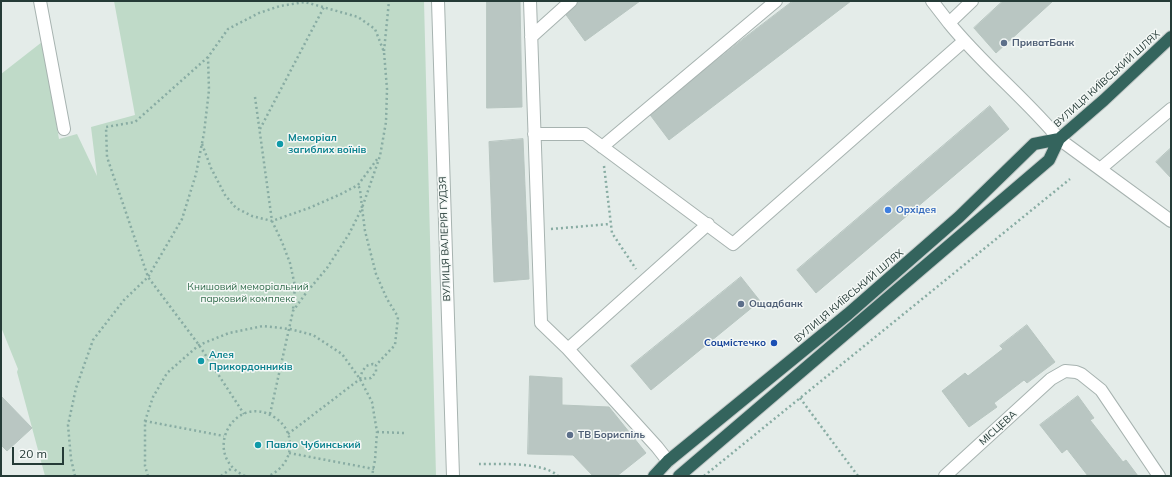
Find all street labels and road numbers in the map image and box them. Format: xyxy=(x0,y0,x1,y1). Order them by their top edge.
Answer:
street label: ВУЛИЦЯ КИЇВСЬКИЙ ШЛЯХ xyxy=(1051,28,1163,130)
street label: ВУЛИЦЯ ВАЛЕРІЯ ГУДЗЯ xyxy=(437,176,453,302)
street label: ВУЛИЦЯ КИЇВСЬКИЙ ШЛЯХ xyxy=(792,247,906,345)
street label: МІСЦЕВА xyxy=(977,408,1019,448)

